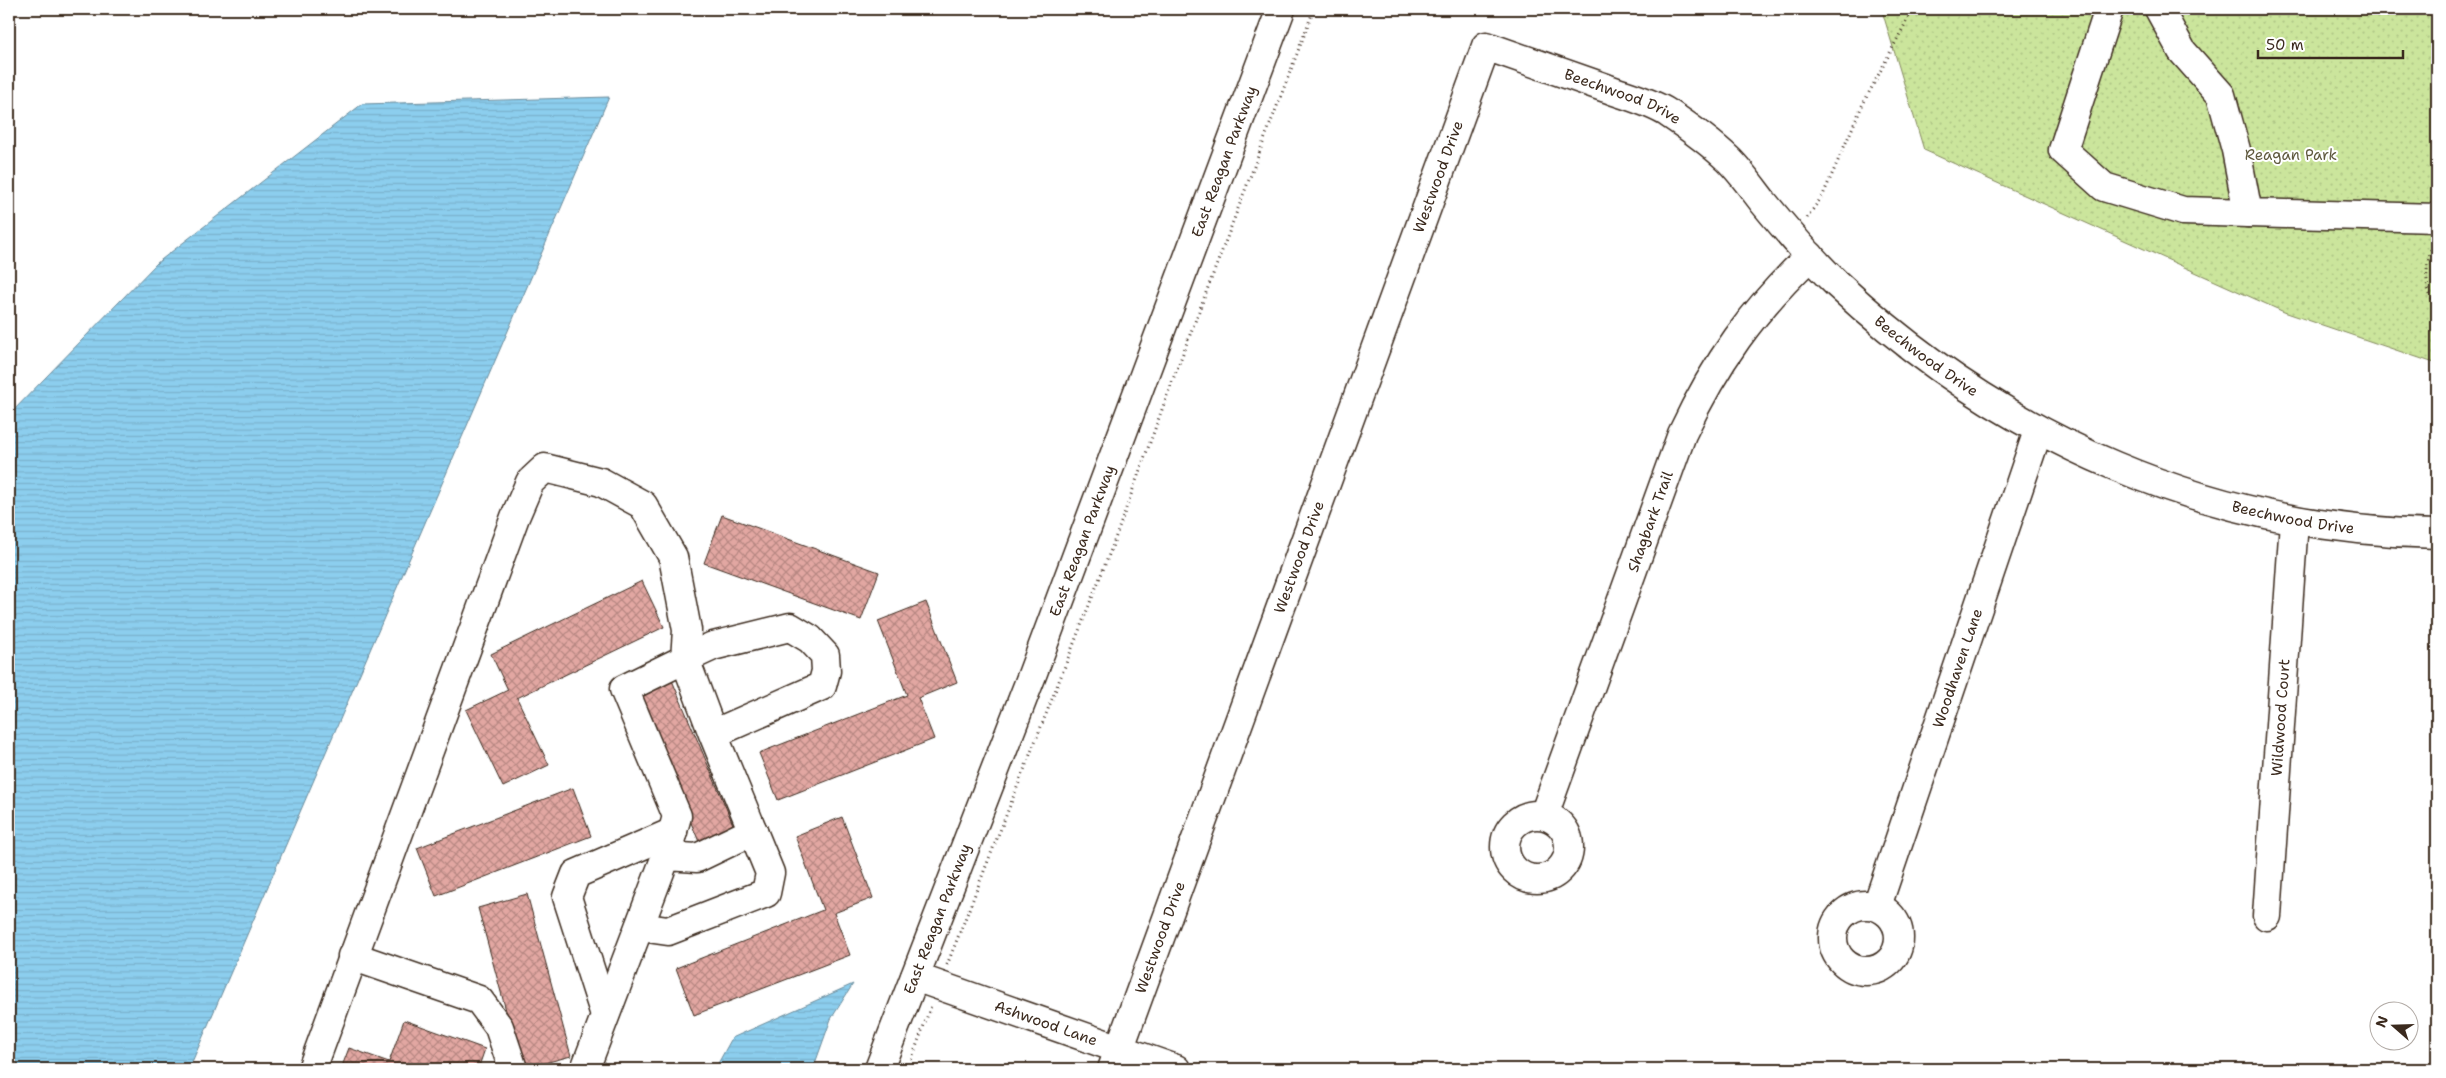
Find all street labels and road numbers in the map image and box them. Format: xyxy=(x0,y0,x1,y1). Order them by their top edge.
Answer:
street label: Beechwood Drive xyxy=(1562,64,1685,129)
street label: East Reagan Parkway xyxy=(1187,83,1261,240)
street label: Westwood Drive xyxy=(1408,118,1468,236)
street label: Beechwood Drive xyxy=(1870,311,1982,401)
street label: East Reagan Parkway xyxy=(1045,462,1120,619)
street label: Shagbark Trail xyxy=(1623,468,1678,575)
street label: Beechwood Drive xyxy=(2230,496,2356,539)
street label: Westwood Drive xyxy=(1269,498,1329,616)
street label: Woodhaven Lane xyxy=(1928,606,1987,731)
street label: Wildwood Court xyxy=(2267,658,2295,777)
street label: East Reagan Parkway xyxy=(899,841,976,997)
street label: Westwood Drive xyxy=(1130,879,1190,997)
street label: Ashwood Lane xyxy=(992,996,1100,1051)

